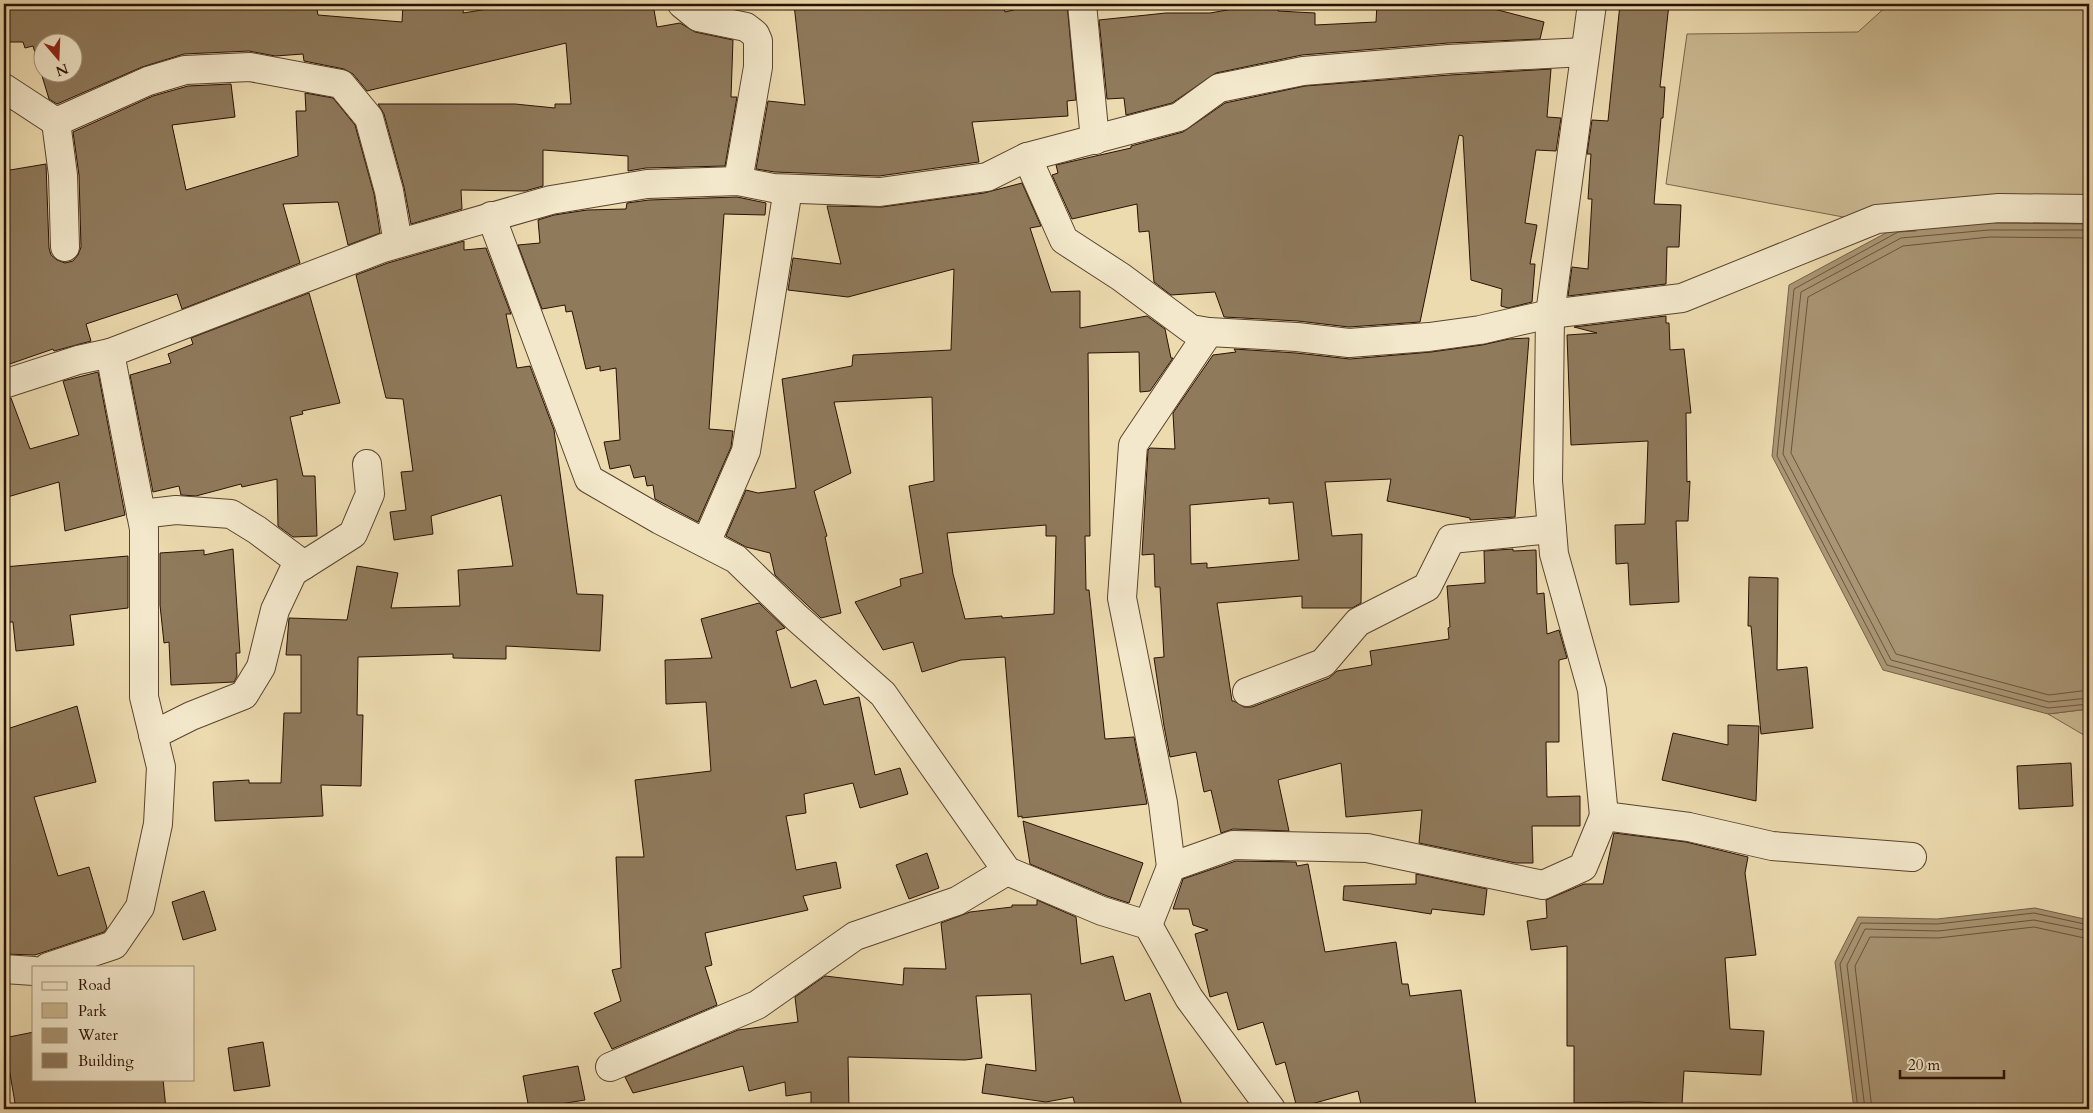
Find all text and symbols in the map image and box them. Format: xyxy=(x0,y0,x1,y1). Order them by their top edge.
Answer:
north arrow xyxy=(32,32,82,82)
text: N xyxy=(53,59,71,81)
legend xyxy=(32,966,195,1080)
text: Road xyxy=(78,975,111,995)
text: Park xyxy=(78,1001,107,1021)
text: Water xyxy=(77,1025,119,1045)
scale bar xyxy=(1900,1048,2004,1080)
text: Building xyxy=(78,1051,134,1071)
text: 20 m xyxy=(1908,1055,1940,1075)

